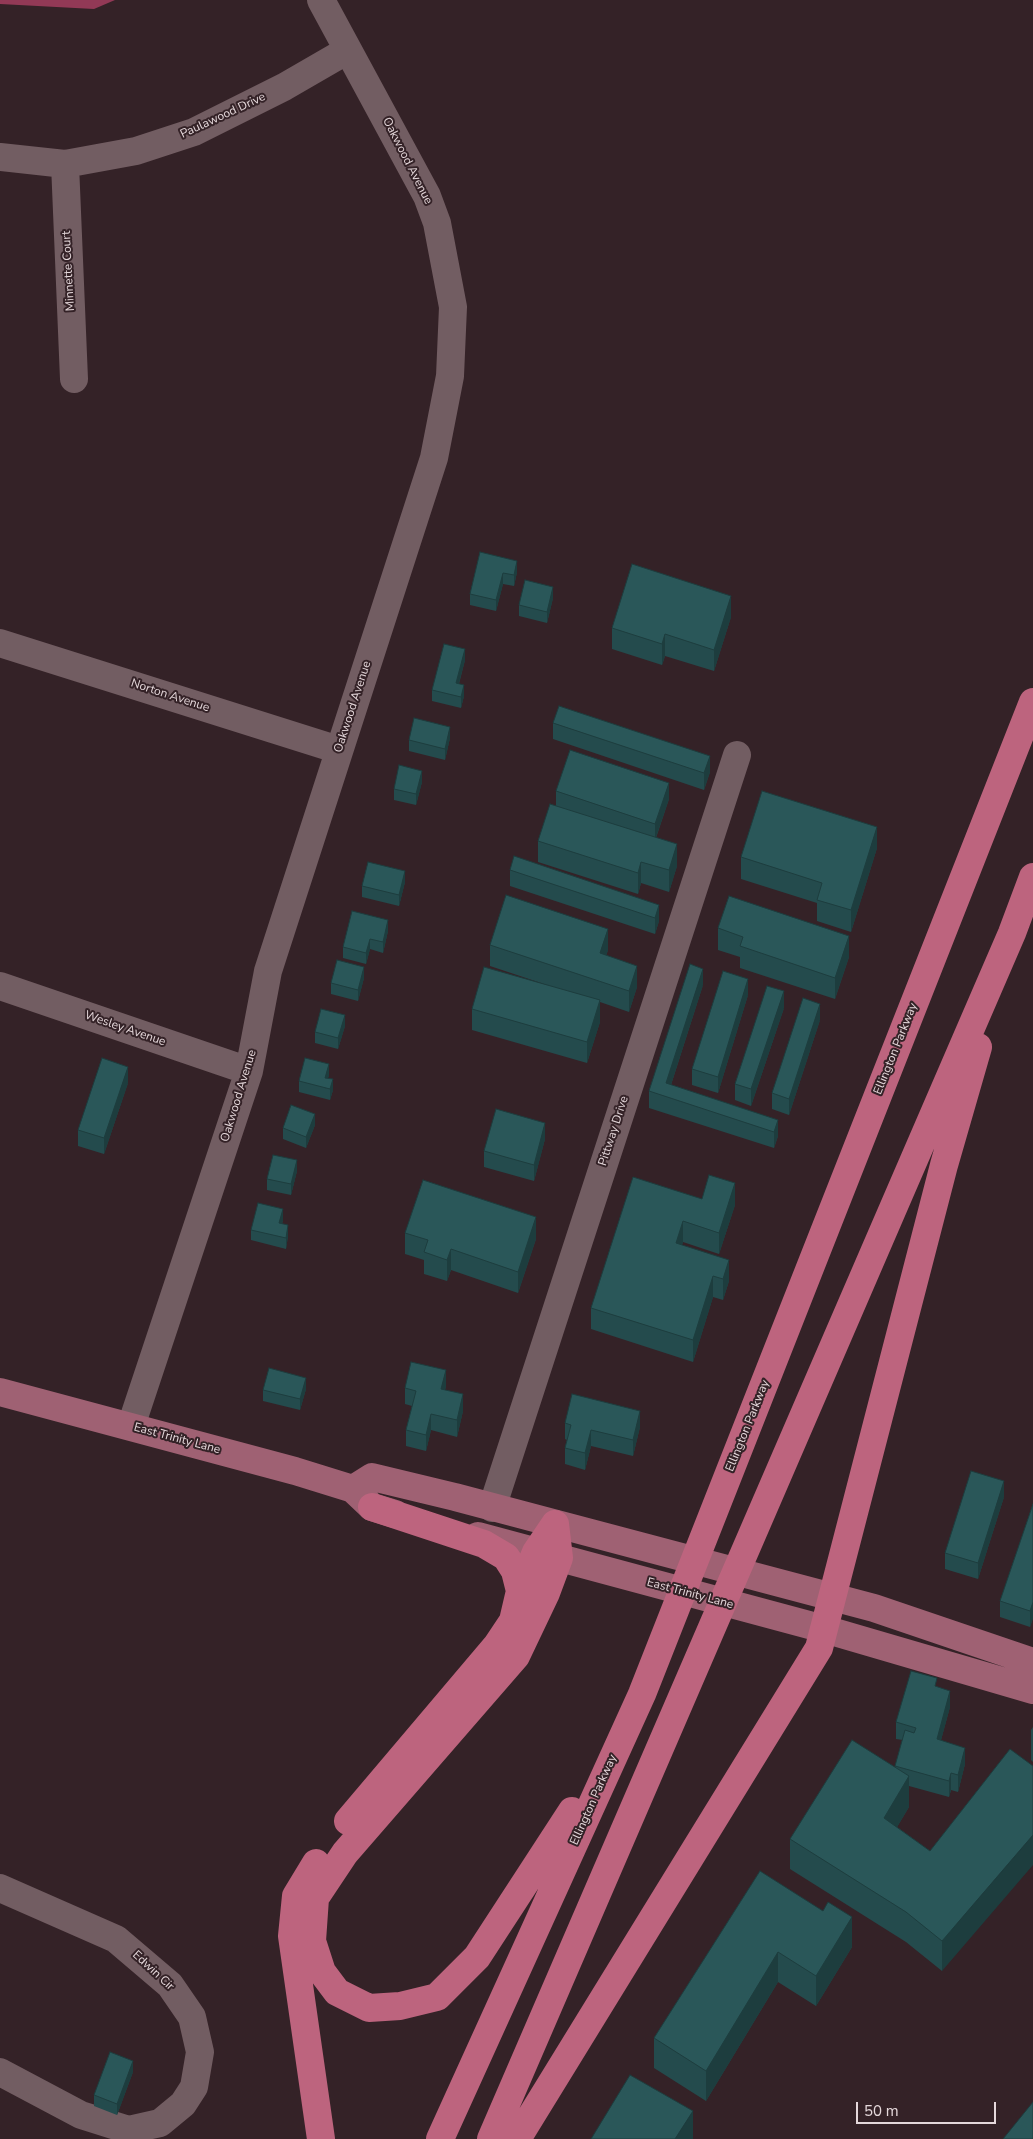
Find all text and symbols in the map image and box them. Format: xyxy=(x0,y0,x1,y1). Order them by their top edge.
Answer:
street label: Paulawood Drive xyxy=(178,90,268,142)
street label: Oakwood Avenue xyxy=(379,115,435,207)
street label: Minnette Court xyxy=(60,230,78,312)
street label: Oakwood Avenue xyxy=(331,659,375,755)
street label: Norton Avenue xyxy=(129,677,211,715)
street label: Ellington Parkway xyxy=(871,1001,921,1097)
street label: Wesley Avenue xyxy=(83,1008,167,1050)
street label: Oakwood Avenue xyxy=(218,1048,260,1144)
street label: Pittway Drive xyxy=(596,1094,632,1168)
street label: Ellington Parkway xyxy=(723,1378,773,1474)
street label: East Trinity Lane xyxy=(132,1421,222,1457)
street label: East Trinity Lane xyxy=(645,1576,735,1612)
street label: Ellington Parkway xyxy=(568,1752,620,1848)
street label: Edwin Cir xyxy=(129,1948,177,1994)
scale bar xyxy=(858,2092,998,2124)
text: 50 m xyxy=(864,2101,899,2121)

